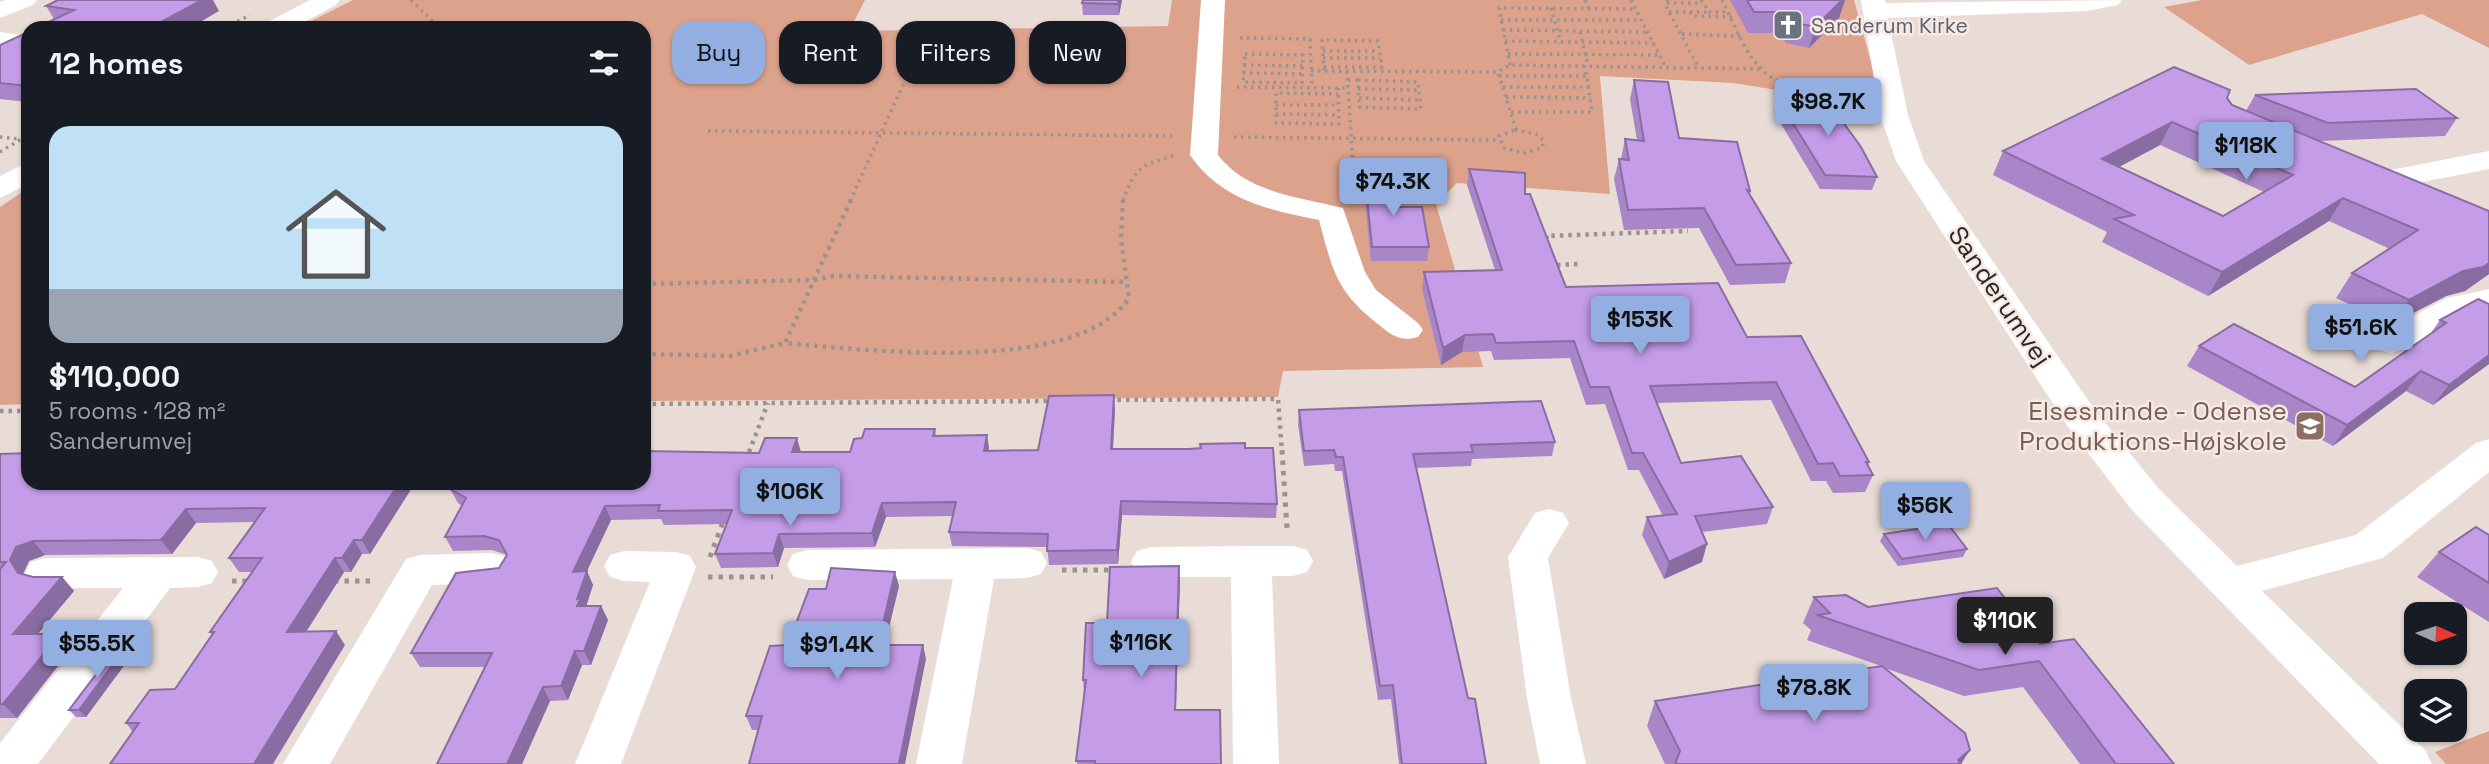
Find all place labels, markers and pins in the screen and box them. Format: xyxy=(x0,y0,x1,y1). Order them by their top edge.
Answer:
church icon: Sanderum Kirke xyxy=(1771,8,1805,42)
place label: Sanderum Kirke xyxy=(1811,12,1968,39)
pin: $98.7K xyxy=(1771,78,1885,138)
pin: $118K xyxy=(2197,122,2295,182)
pin: $74.3K xyxy=(1336,158,1450,218)
pin: $153K xyxy=(1591,296,1689,356)
pin: $51.6K xyxy=(2304,304,2418,364)
place label: Elsesminde - Odense Produktions-Højskole xyxy=(2019,394,2287,458)
school or university icon: Elsesminde - Odense Produktions-Højskole xyxy=(2293,409,2327,443)
pin: $106K xyxy=(741,468,839,528)
pin: $56K xyxy=(1884,482,1966,542)
pin: $110K xyxy=(1956,598,2054,657)
pin: $55.5K xyxy=(40,620,154,680)
pin: $116K xyxy=(1092,620,1190,679)
pin: $91.4K xyxy=(780,622,894,681)
pin: $78.8K xyxy=(1757,664,1871,724)

